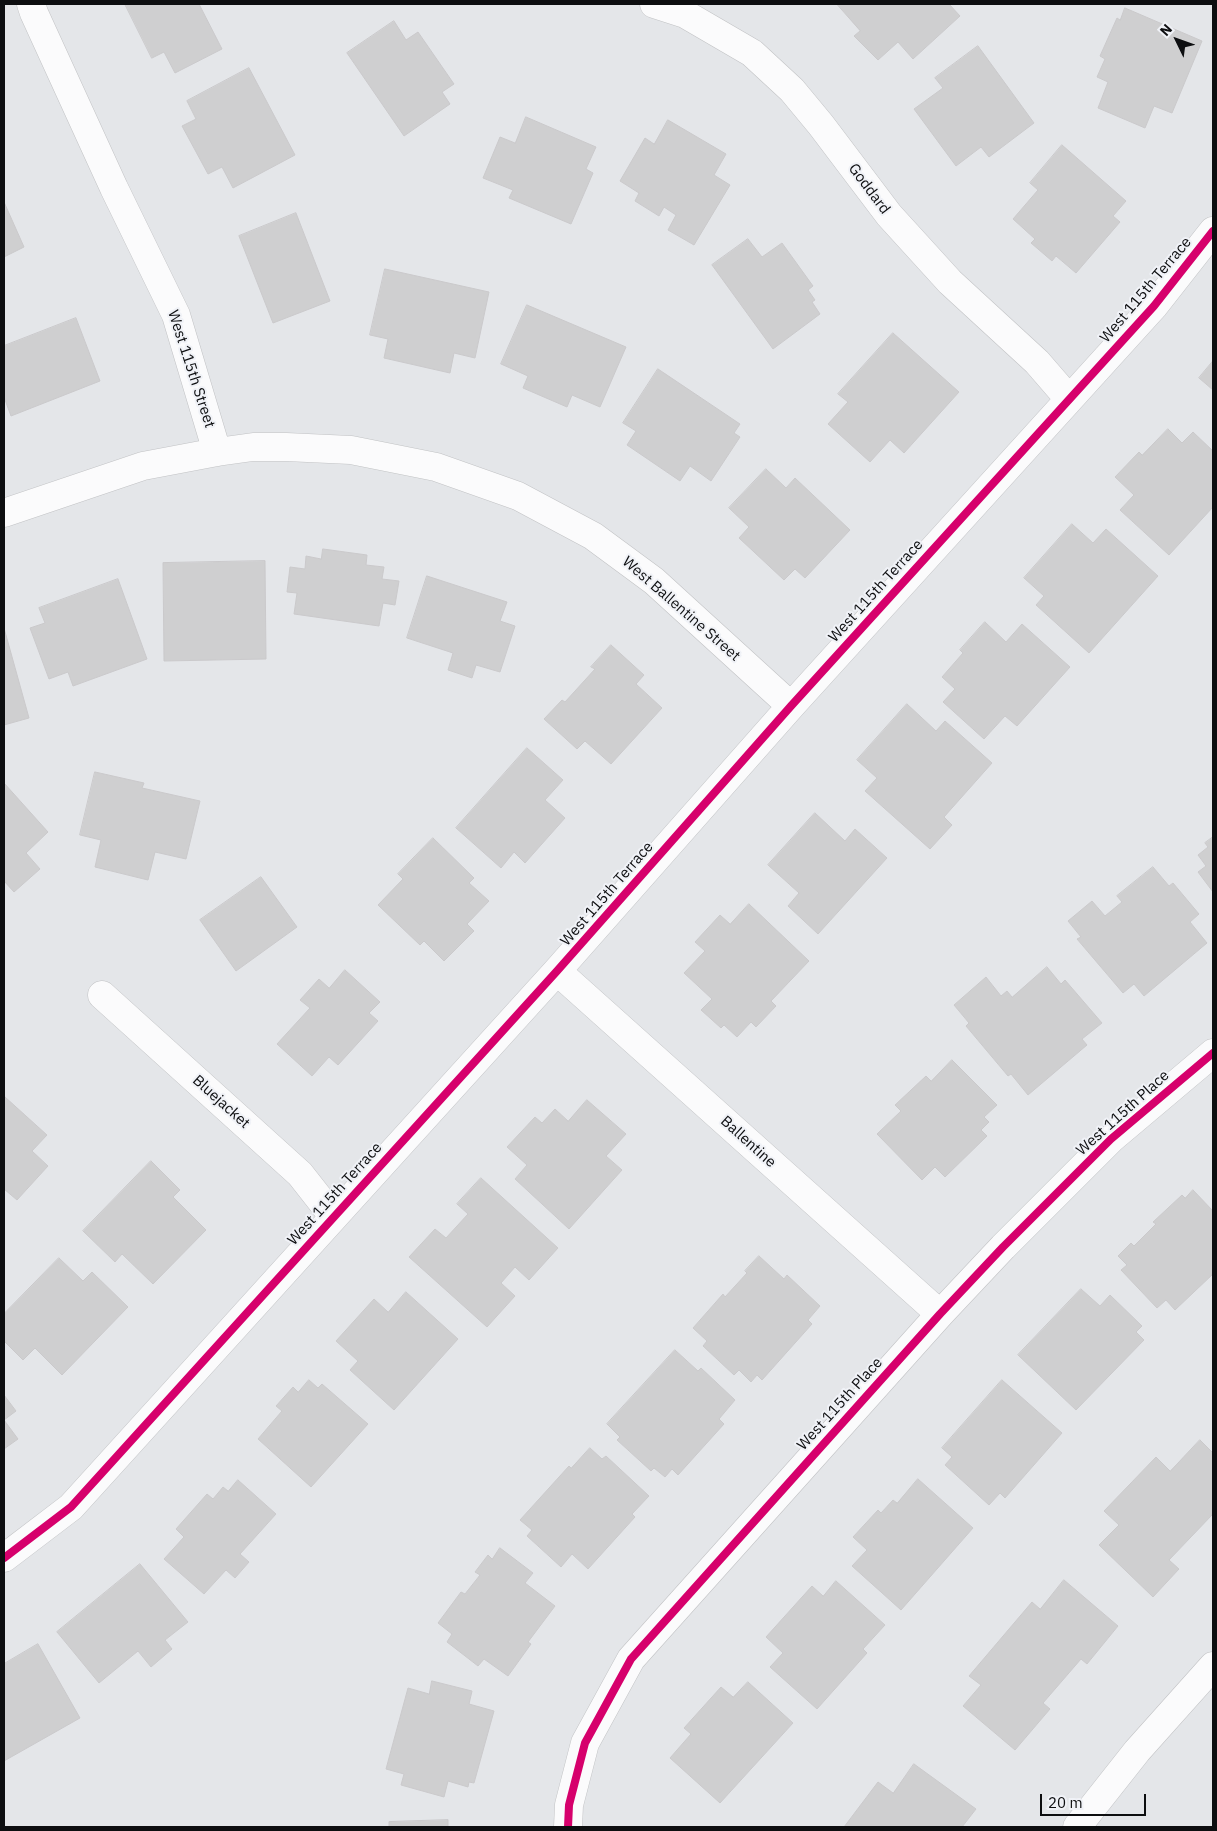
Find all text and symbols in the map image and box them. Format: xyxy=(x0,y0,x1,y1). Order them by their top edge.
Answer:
north arrow xyxy=(1152,15,1202,65)
text: N xyxy=(1156,20,1176,40)
street label: Goddard xyxy=(844,160,894,218)
street label: West 115th Terrace xyxy=(1097,234,1195,346)
street label: West 115th Street xyxy=(163,308,219,430)
street label: West 115th Terrace xyxy=(825,536,927,646)
street label: West Ballentine Street xyxy=(618,553,744,665)
street label: West 115th Terrace xyxy=(557,838,657,950)
street label: West 115th Place xyxy=(1073,1067,1173,1159)
street label: Bluejacket xyxy=(189,1072,253,1132)
street label: Ballentine xyxy=(717,1112,779,1172)
street label: West 115th Terrace xyxy=(284,1139,386,1249)
street label: West 115th Place xyxy=(794,1354,886,1454)
scale bar xyxy=(1042,1784,1148,1816)
text: 20 m xyxy=(1048,1793,1083,1812)

